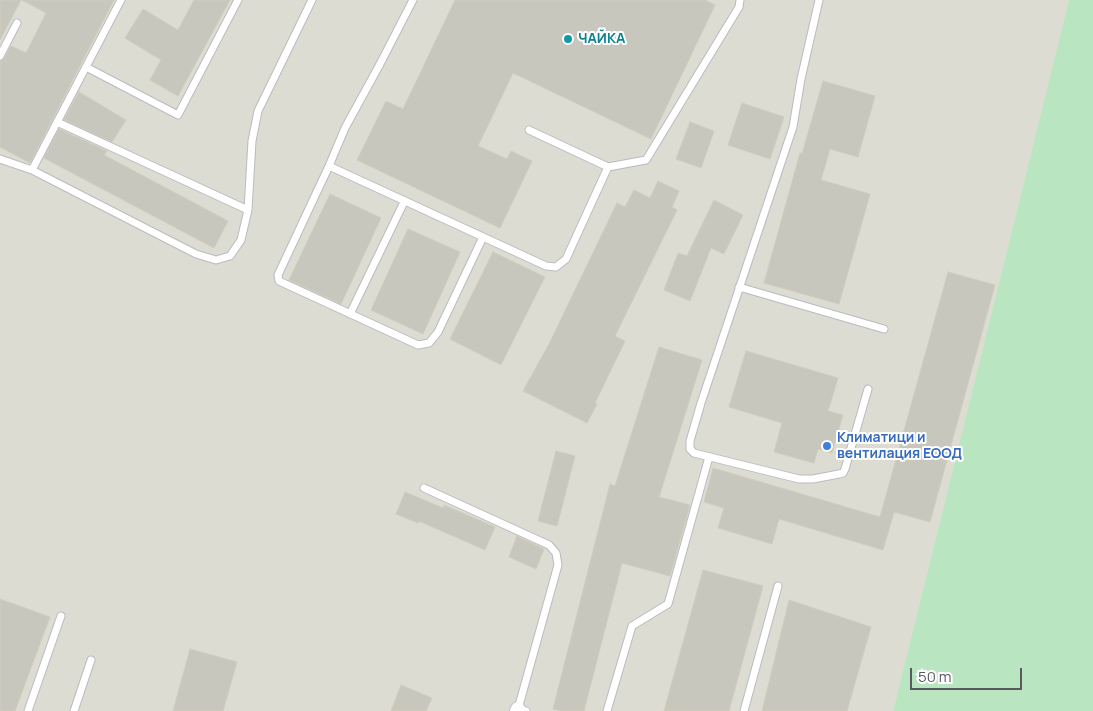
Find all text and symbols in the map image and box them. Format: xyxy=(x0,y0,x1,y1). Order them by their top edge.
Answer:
place label: ЧАЙКА xyxy=(578,31,625,47)
marker: ЧАЙКА xyxy=(562,33,574,45)
place label: Климатици и вентилация ЕООД xyxy=(837,430,962,462)
marker: Климатици и вентилация ЕООД xyxy=(821,440,833,452)
scale bar xyxy=(913,658,1026,690)
text: 50 m xyxy=(918,666,952,687)

